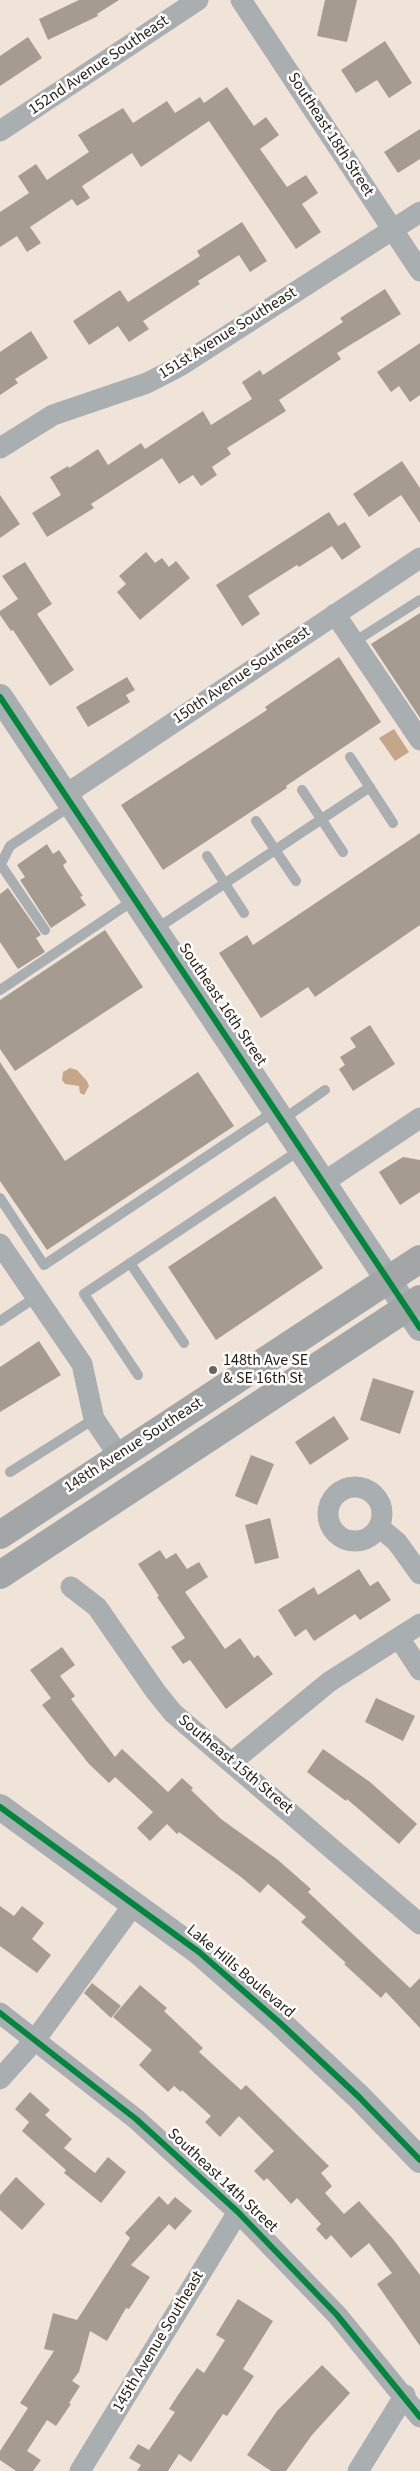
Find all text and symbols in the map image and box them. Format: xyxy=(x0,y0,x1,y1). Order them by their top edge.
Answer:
street label: 152nd Avenue Southeast xyxy=(25,12,173,120)
street label: Southeast 18th Street xyxy=(283,69,377,201)
street label: 151st Avenue Southeast xyxy=(156,284,300,384)
street label: 150th Avenue Southeast xyxy=(170,623,314,729)
street label: Southeast 16th Street xyxy=(174,940,270,1070)
place label: 148th Ave SE & SE 16th St xyxy=(223,1351,308,1389)
marker: 148th Ave SE & SE 16th St xyxy=(207,1364,219,1376)
street label: 148th Avenue Southeast xyxy=(61,1394,207,1498)
street label: Southeast 15th Street xyxy=(174,1711,296,1819)
street label: Lake Hills Boulevard xyxy=(182,1921,298,2023)
street label: Southeast 14th Street xyxy=(163,2125,281,2237)
street label: 145th Avenue Southeast xyxy=(109,2268,209,2416)

